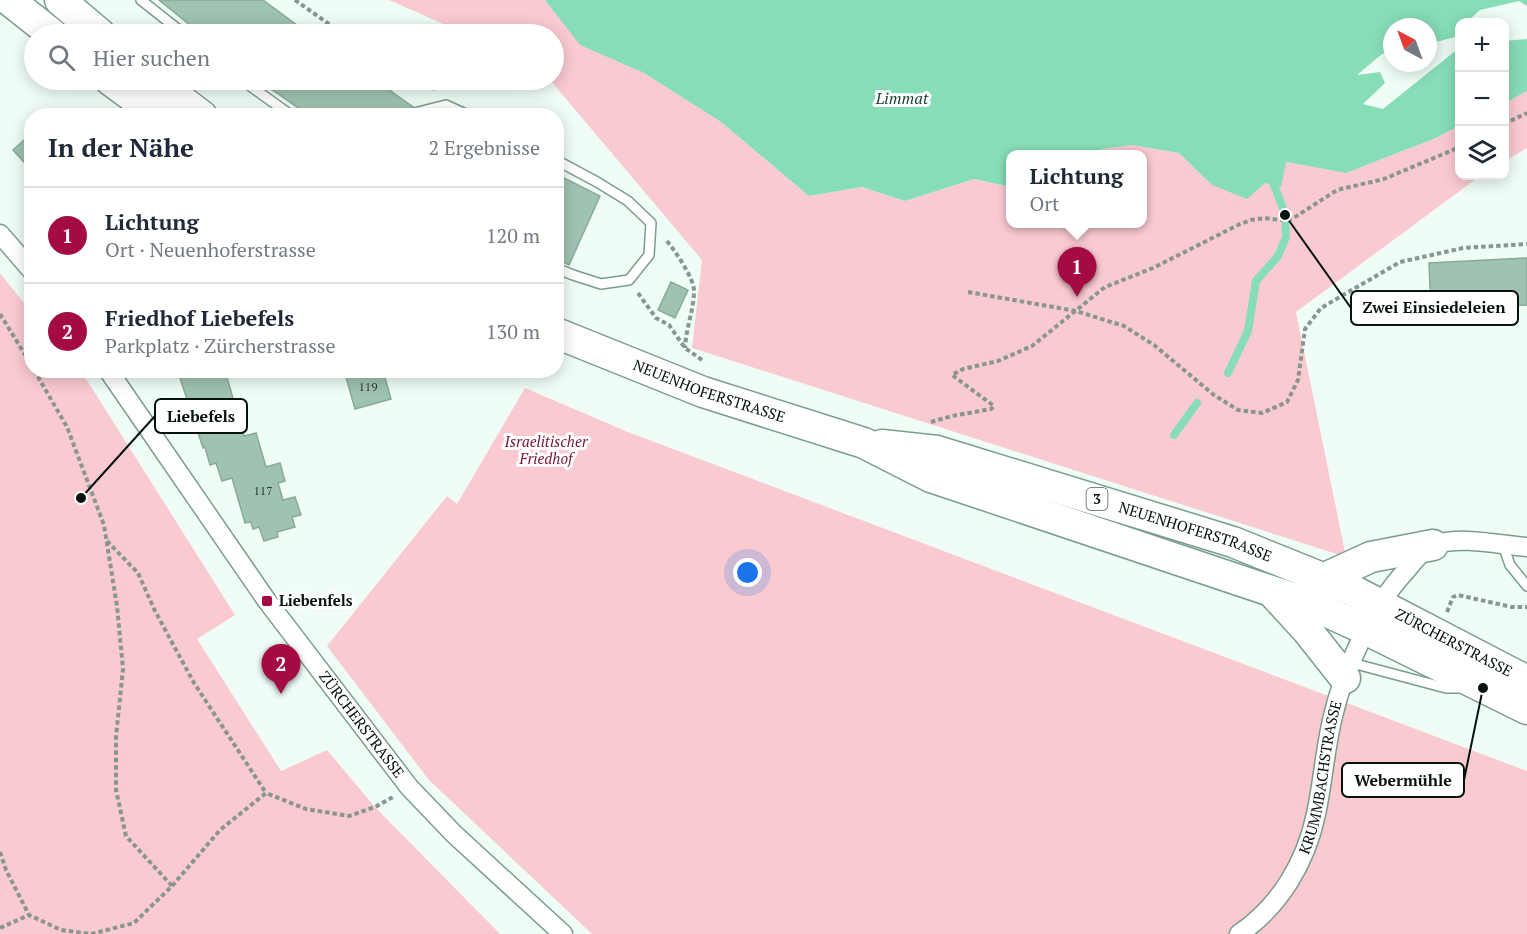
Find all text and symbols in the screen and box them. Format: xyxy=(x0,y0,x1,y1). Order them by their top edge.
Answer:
north arrow xyxy=(1383,18,1437,72)
map controls xyxy=(1455,18,1509,180)
button: + xyxy=(1455,18,1509,72)
search box xyxy=(24,24,564,90)
icon: search xyxy=(45,41,78,74)
text: Hier suchen xyxy=(93,43,210,72)
button: − xyxy=(1455,72,1509,126)
water label: Limmat xyxy=(875,87,929,109)
button: layers xyxy=(1455,126,1509,180)
text: In der Nähe xyxy=(48,130,194,164)
text: 2 Ergebnisse xyxy=(428,134,540,161)
popup xyxy=(1006,150,1147,228)
text: Lichtung xyxy=(1030,161,1123,190)
text: Ort xyxy=(1030,190,1059,217)
text: Lichtung xyxy=(105,207,199,236)
text: 1 xyxy=(62,222,73,249)
text: 120 m xyxy=(486,222,540,249)
text: Ort · Neuenhoferstrasse xyxy=(105,236,316,263)
pin: 1 xyxy=(1058,248,1096,297)
callout: Zwei Einsiedeleien xyxy=(1351,291,1518,325)
text: Zwei Einsiedeleien xyxy=(1363,296,1506,318)
text: Friedhof Liebefels xyxy=(105,303,294,332)
text: 2 xyxy=(62,318,73,345)
text: 130 m xyxy=(486,318,540,345)
text: Parkplatz · Zürcherstrasse xyxy=(105,332,336,359)
street label: NEUENHOFERSTRASSE xyxy=(631,354,788,426)
house number: 119 xyxy=(358,379,378,394)
callout: Liebefels xyxy=(155,399,247,433)
text: Liebefels xyxy=(167,405,235,427)
park label: Israelitischer Friedhof xyxy=(504,431,589,468)
house number: 117 xyxy=(253,483,273,498)
road number: 3 xyxy=(1086,488,1108,510)
street label: NEUENHOFERSTRASSE xyxy=(1117,497,1275,566)
your location xyxy=(733,558,762,587)
place label: Liebenfels xyxy=(279,590,353,610)
marker: Liebenfels xyxy=(260,594,274,608)
street label: ZÜRCHERSTRASSE xyxy=(1392,603,1516,681)
pin: 2 xyxy=(262,644,300,694)
street label: ZÜRCHERSTRASSE xyxy=(315,667,409,781)
street label: KRUMMBACHSTRASSE xyxy=(1294,698,1346,857)
callout: Webermühle xyxy=(1342,763,1464,797)
text: Webermühle xyxy=(1354,769,1452,791)

